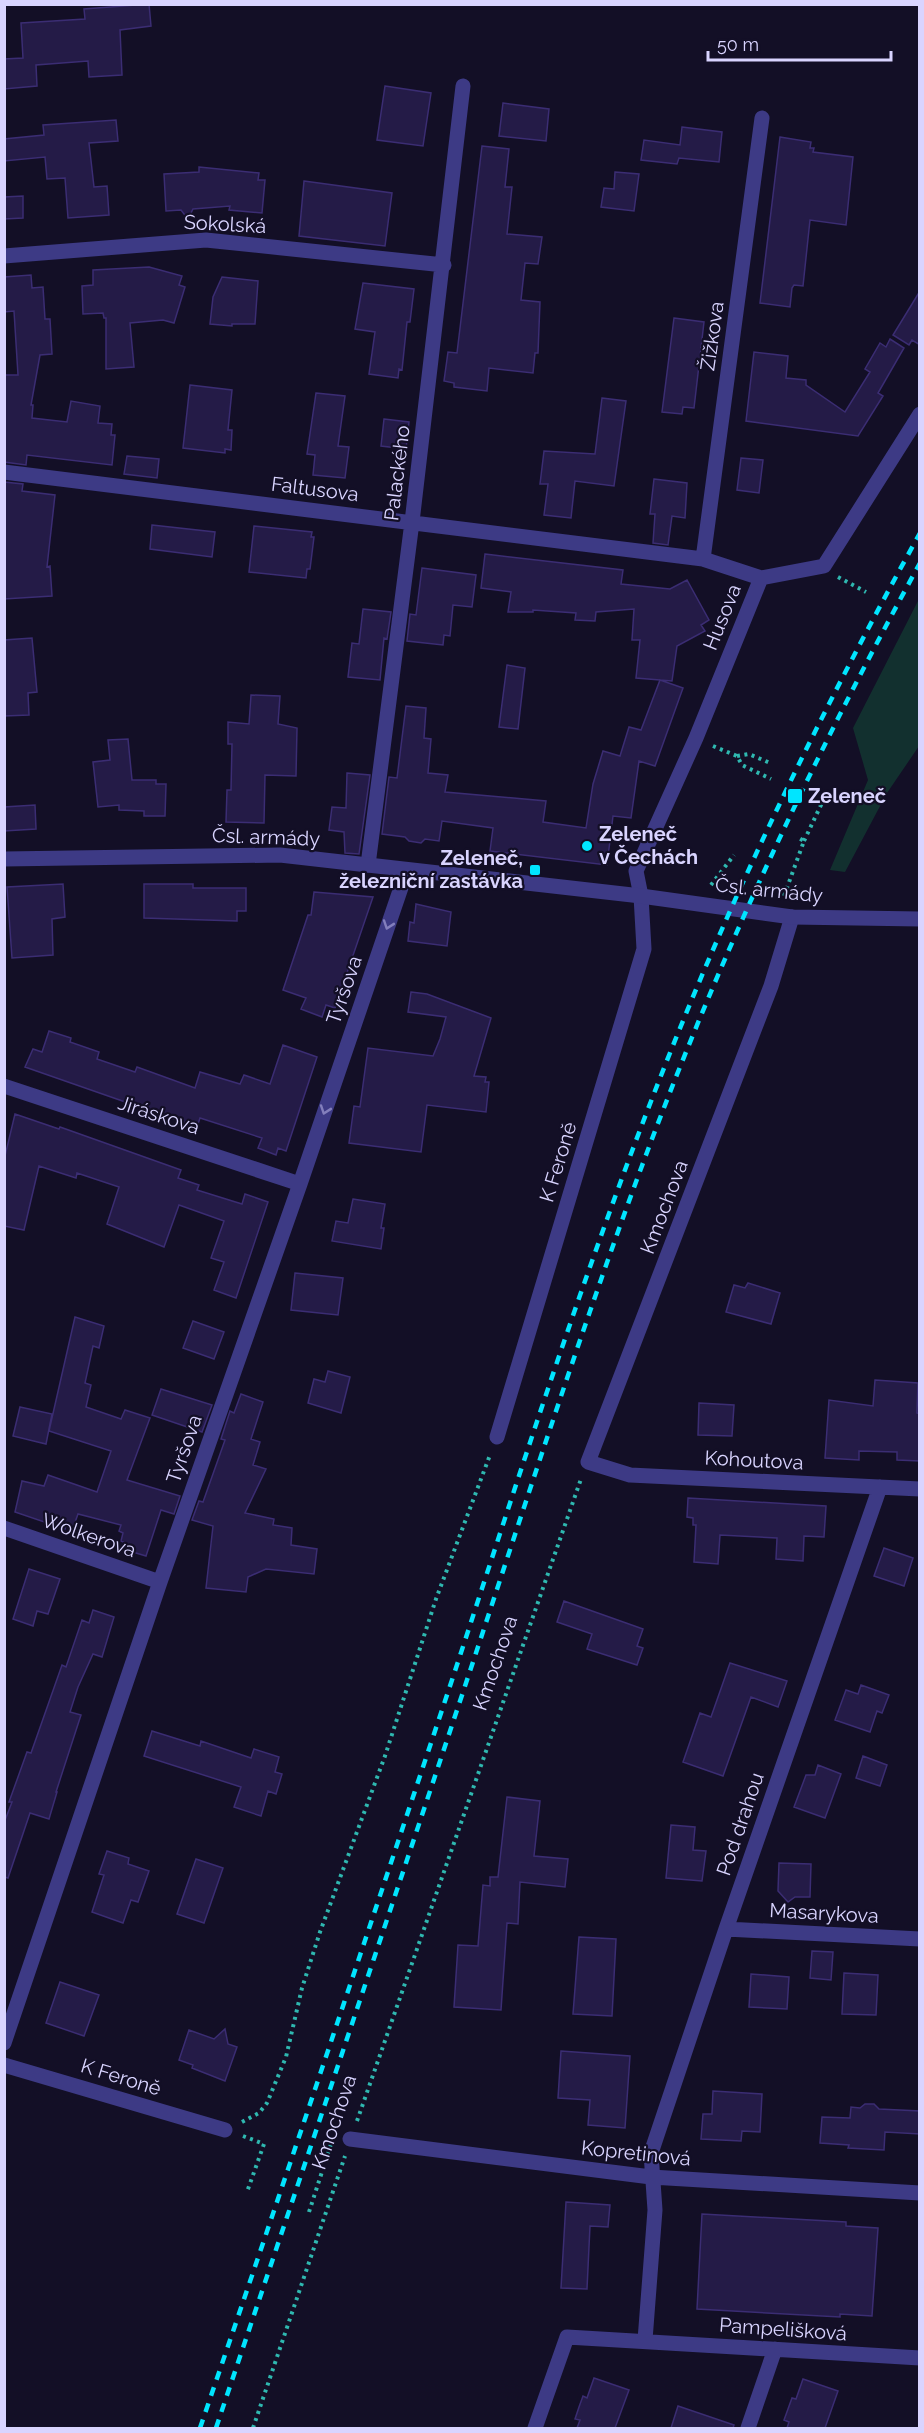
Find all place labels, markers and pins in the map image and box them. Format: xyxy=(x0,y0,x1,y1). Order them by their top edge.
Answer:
place label: Zeleneč xyxy=(808,784,886,808)
marker: Zeleneč xyxy=(786,787,804,805)
place label: Zeleneč v Čechách xyxy=(599,822,698,869)
marker: Zeleneč v Čechách xyxy=(580,839,594,853)
place label: Zeleneč, železniční zastávka xyxy=(339,846,523,893)
marker: Zeleneč, železniční zastávka xyxy=(528,863,542,877)

